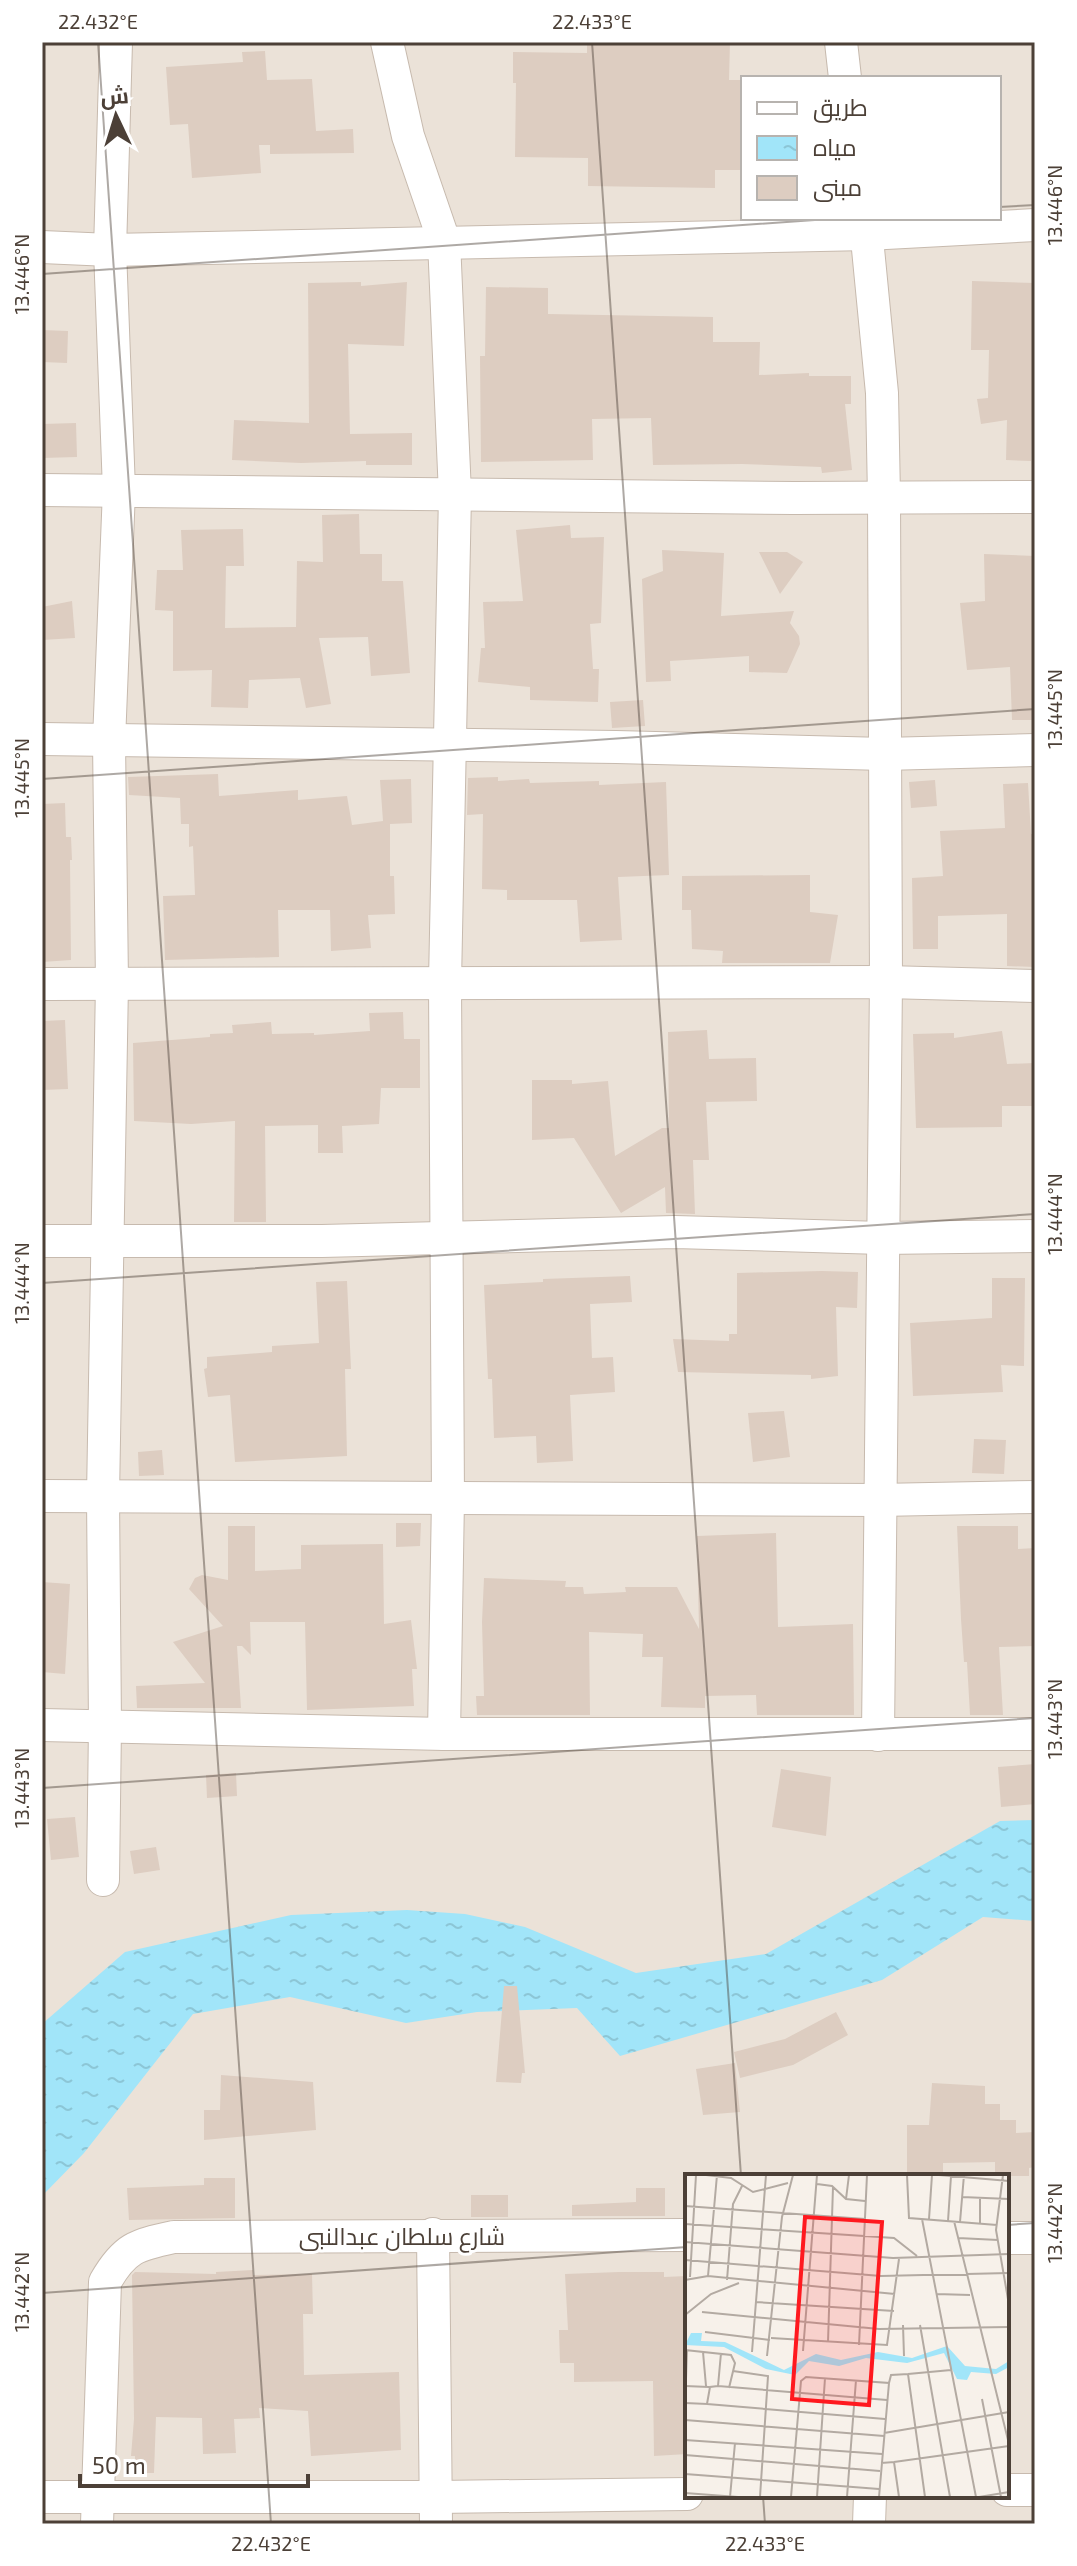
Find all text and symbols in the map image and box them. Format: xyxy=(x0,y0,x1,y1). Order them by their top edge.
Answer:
text: 22.432°E xyxy=(58,9,138,33)
text: 22.433°E xyxy=(552,9,632,33)
north arrow xyxy=(76,76,156,156)
legend xyxy=(741,76,1001,220)
text: ش xyxy=(100,81,130,111)
text: طريق xyxy=(813,92,868,123)
text: مياه xyxy=(813,132,857,161)
text: 13.446°N xyxy=(1042,165,1066,245)
text: مبنى xyxy=(813,172,862,202)
text: 13.446°N xyxy=(9,234,33,314)
text: 13.445°N xyxy=(1042,669,1066,749)
text: 13.445°N xyxy=(9,738,33,818)
text: 13.444°N xyxy=(1042,1173,1066,1255)
text: 13.444°N xyxy=(9,1242,33,1324)
text: 13.443°N xyxy=(1042,1679,1066,1759)
text: 13.443°N xyxy=(9,1748,33,1828)
inset map xyxy=(685,2174,1009,2498)
text: 13.442°N xyxy=(1042,2183,1066,2263)
street label: شارع سلطان عبدالنبى xyxy=(299,2221,505,2253)
text: 13.442°N xyxy=(9,2252,33,2332)
scale bar xyxy=(80,2438,308,2488)
text: 50 m xyxy=(92,2450,146,2479)
text: 22.432°E xyxy=(231,2531,311,2555)
text: 22.433°E xyxy=(725,2531,805,2555)

